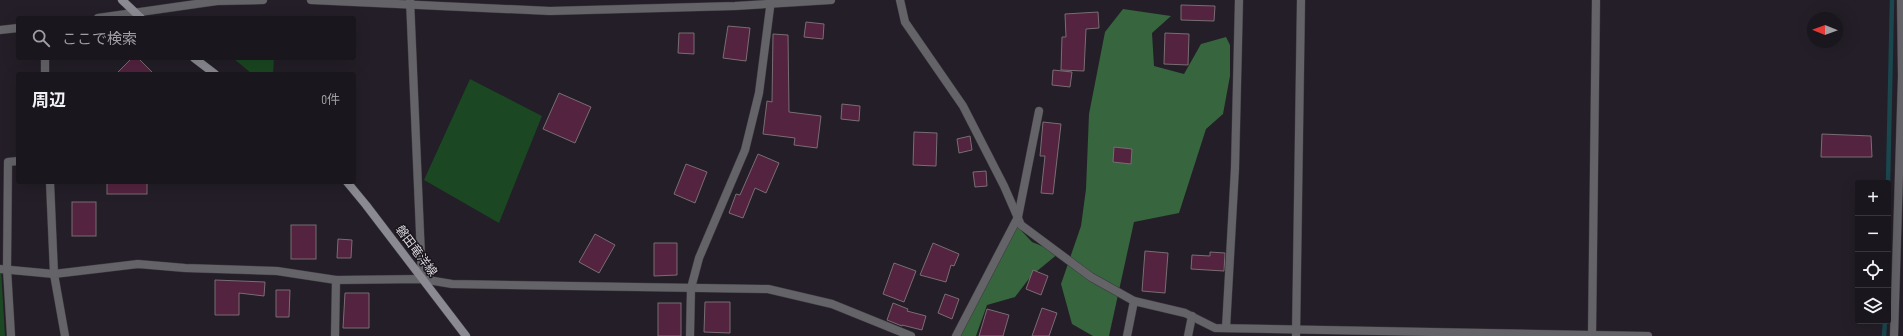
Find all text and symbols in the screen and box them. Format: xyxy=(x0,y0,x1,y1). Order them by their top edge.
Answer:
north arrow xyxy=(1807,12,1843,48)
search box xyxy=(16,16,356,60)
icon: search xyxy=(30,27,52,49)
text: ここで検索 xyxy=(62,30,137,49)
text: 周辺 xyxy=(32,91,66,111)
text: 0件 xyxy=(321,92,340,108)
map controls xyxy=(1855,180,1891,324)
button: + xyxy=(1855,180,1891,216)
button: − xyxy=(1855,216,1891,252)
street label: 磐田竜洋線 xyxy=(392,223,440,279)
button: locate xyxy=(1855,252,1891,288)
button: layers xyxy=(1855,288,1891,324)

